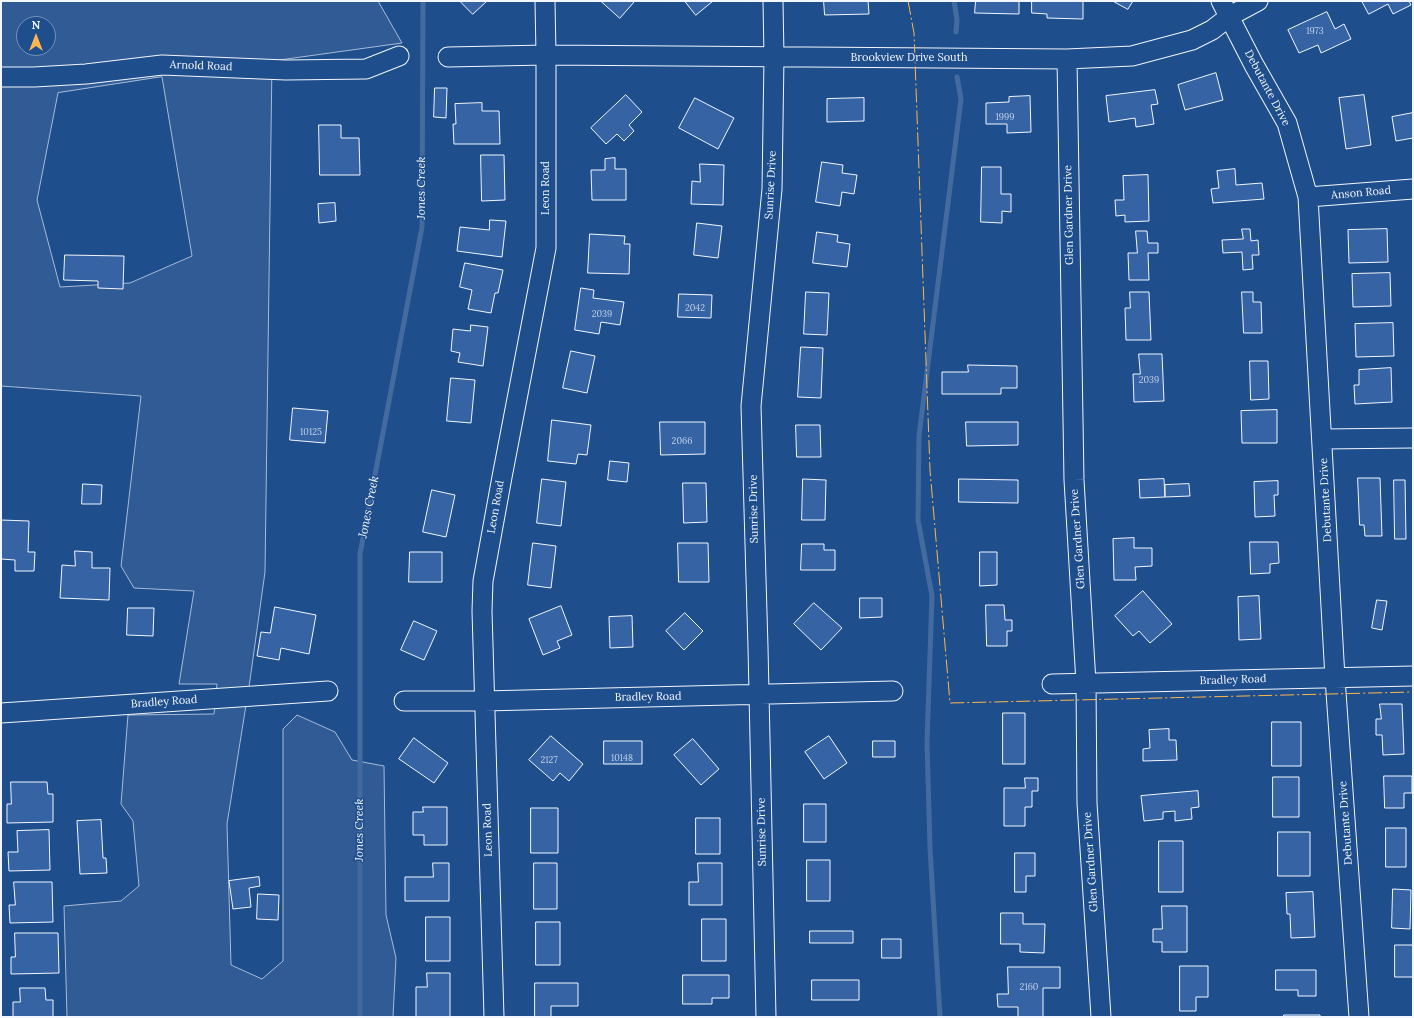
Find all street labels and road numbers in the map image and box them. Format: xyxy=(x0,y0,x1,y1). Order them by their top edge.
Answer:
street label: Debutante Drive xyxy=(1241,48,1293,128)
street label: Brookview Drive South xyxy=(851,51,967,65)
street label: Arnold Road xyxy=(169,58,233,74)
street label: Sunrise Drive xyxy=(763,150,779,220)
street label: Leon Road xyxy=(539,161,553,215)
street label: Glen Gardner Drive xyxy=(1062,165,1076,265)
street label: Anson Road xyxy=(1330,184,1392,202)
street label: Debutante Drive xyxy=(1317,458,1335,542)
street label: Sunrise Drive xyxy=(747,475,761,543)
street label: Leon Road xyxy=(485,479,507,535)
street label: Glen Gardner Drive xyxy=(1068,489,1088,589)
street label: Bradley Road xyxy=(1199,672,1267,688)
street label: Bradley Road xyxy=(614,690,682,704)
street label: Bradley Road xyxy=(130,693,198,711)
street label: Debutante Drive xyxy=(1336,781,1356,865)
street label: Sunrise Drive xyxy=(755,798,769,866)
street label: Leon Road xyxy=(480,803,496,857)
street label: Glen Gardner Drive xyxy=(1081,812,1101,912)

